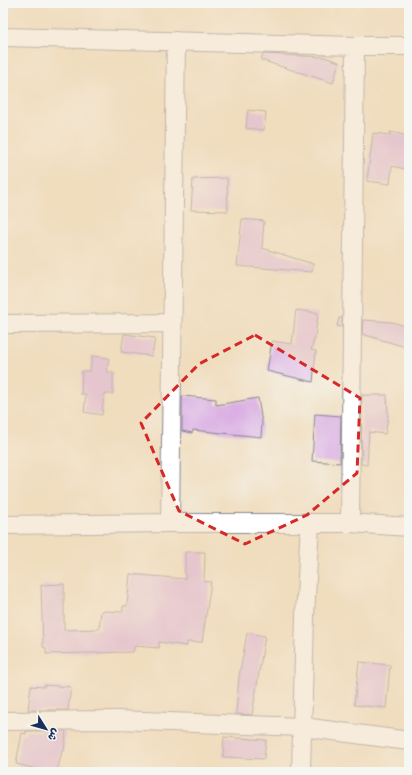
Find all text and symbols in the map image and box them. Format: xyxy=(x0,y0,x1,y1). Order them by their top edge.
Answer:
north arrow xyxy=(26,709,66,749)
text: ش xyxy=(44,725,61,742)

